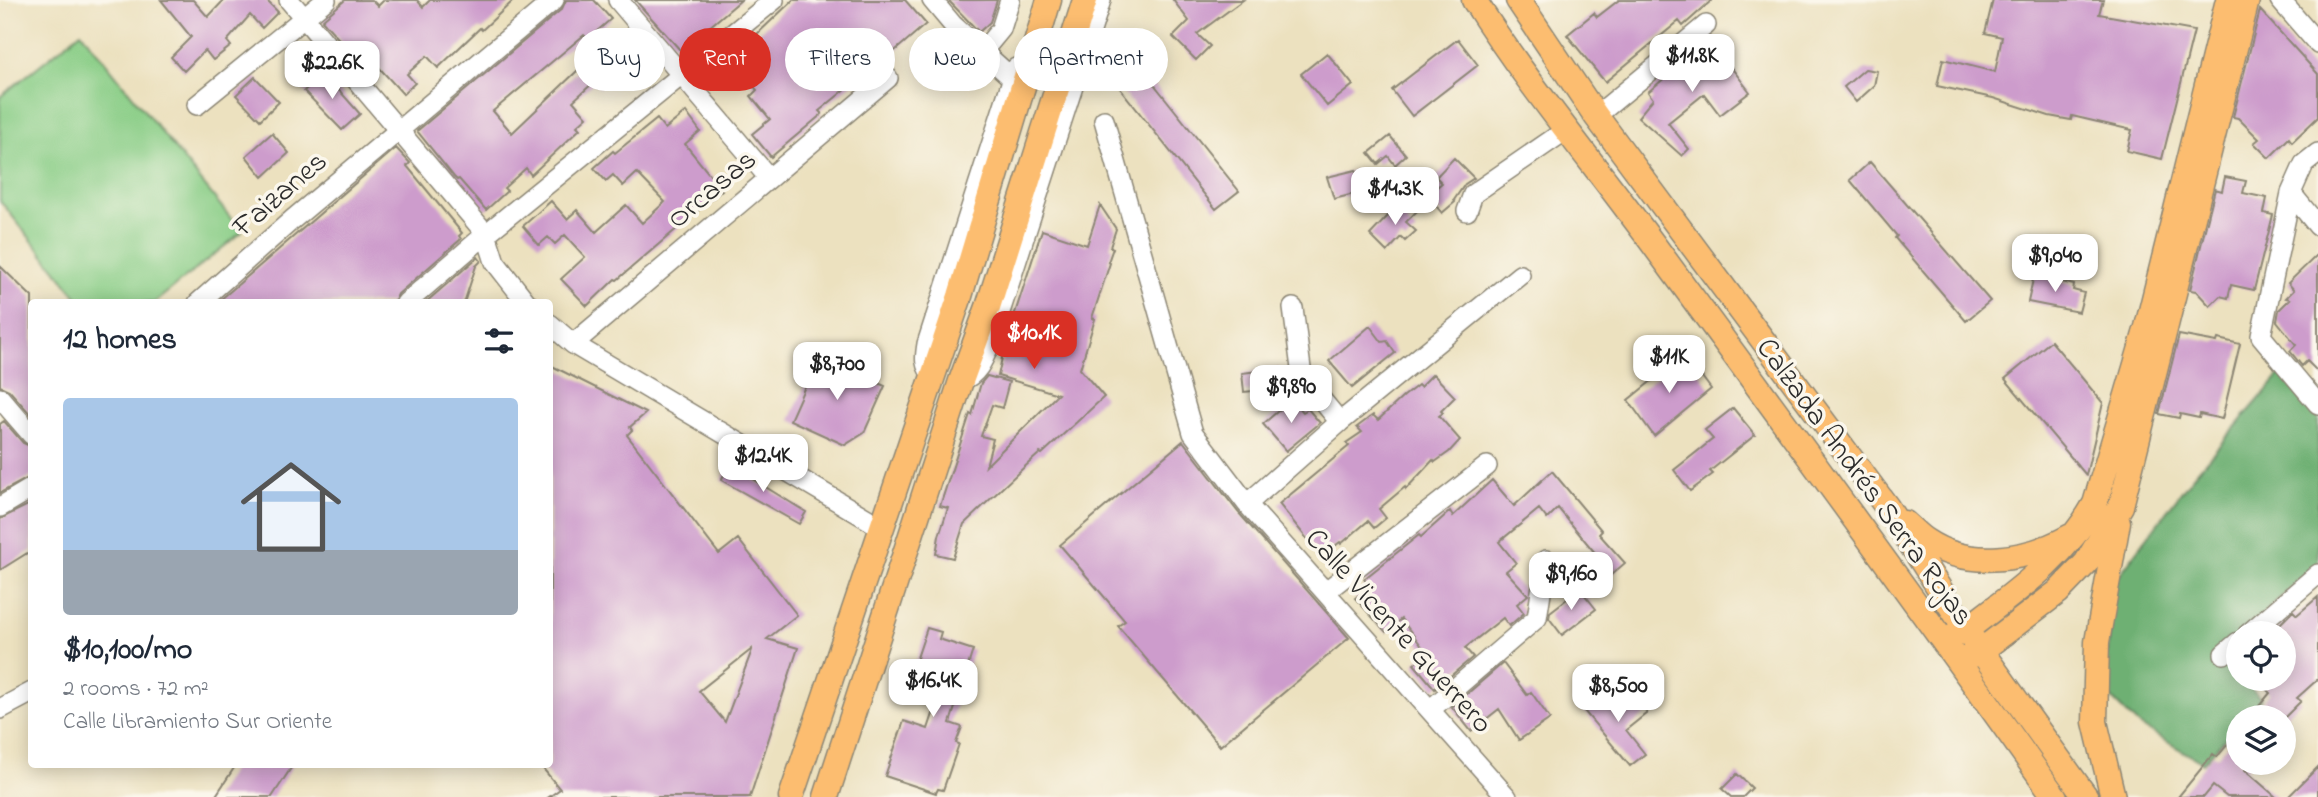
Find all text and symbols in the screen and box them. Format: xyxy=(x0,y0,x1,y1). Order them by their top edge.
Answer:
chip: Buy xyxy=(574,28,665,91)
chip: Rent xyxy=(679,28,771,91)
chip: Filters xyxy=(785,28,895,91)
chip: New xyxy=(909,28,1000,91)
chip: Apartment xyxy=(1014,28,1168,91)
pin: $11.8K xyxy=(1635,34,1749,94)
text: $11.8K xyxy=(1665,40,1719,73)
pin: $22.6K xyxy=(275,42,389,101)
text: $22.6K xyxy=(301,47,363,80)
street label: Orcasas xyxy=(658,140,767,241)
street label: Faizanes xyxy=(223,141,338,250)
pin: $14.3K xyxy=(1338,168,1452,227)
text: $14.3K xyxy=(1367,173,1423,206)
pin: $9,040 xyxy=(1998,234,2112,294)
text: $9,040 xyxy=(2028,240,2082,273)
pin: $10.1K xyxy=(977,312,1091,371)
text: $10.1K xyxy=(1007,317,1061,350)
text: 12 homes xyxy=(63,319,177,363)
icon: filters xyxy=(480,322,518,360)
street label: Calzada Andrés Serra Rojas xyxy=(1744,330,1983,636)
pin: $11K xyxy=(1628,336,1710,395)
text: $11K xyxy=(1649,341,1689,374)
pin: $8,700 xyxy=(780,342,894,402)
text: $8,700 xyxy=(809,348,865,381)
pin: $9,890 xyxy=(1234,366,1348,425)
text: $9,890 xyxy=(1266,371,1316,404)
pin: $12.4K xyxy=(706,434,820,494)
text: $12.4K xyxy=(734,440,792,473)
icon: home xyxy=(228,444,354,570)
street label: Calle Vicente Guerrero xyxy=(1293,519,1502,745)
pin: $9,160 xyxy=(1514,552,1628,612)
text: $9,160 xyxy=(1545,558,1597,591)
map controls xyxy=(2226,621,2296,775)
button: locate xyxy=(2226,621,2296,691)
text: $10,100/mo xyxy=(63,629,192,673)
pin: $16.4K xyxy=(876,660,990,719)
pin: $8,500 xyxy=(1561,664,1675,724)
text: $16.4K xyxy=(905,665,961,698)
text: $8,500 xyxy=(1588,670,1648,703)
text: 2 rooms · 72 m² xyxy=(63,673,209,706)
button: layers xyxy=(2226,705,2296,775)
text: Calle Libramiento Sur Oriente xyxy=(63,706,332,739)

